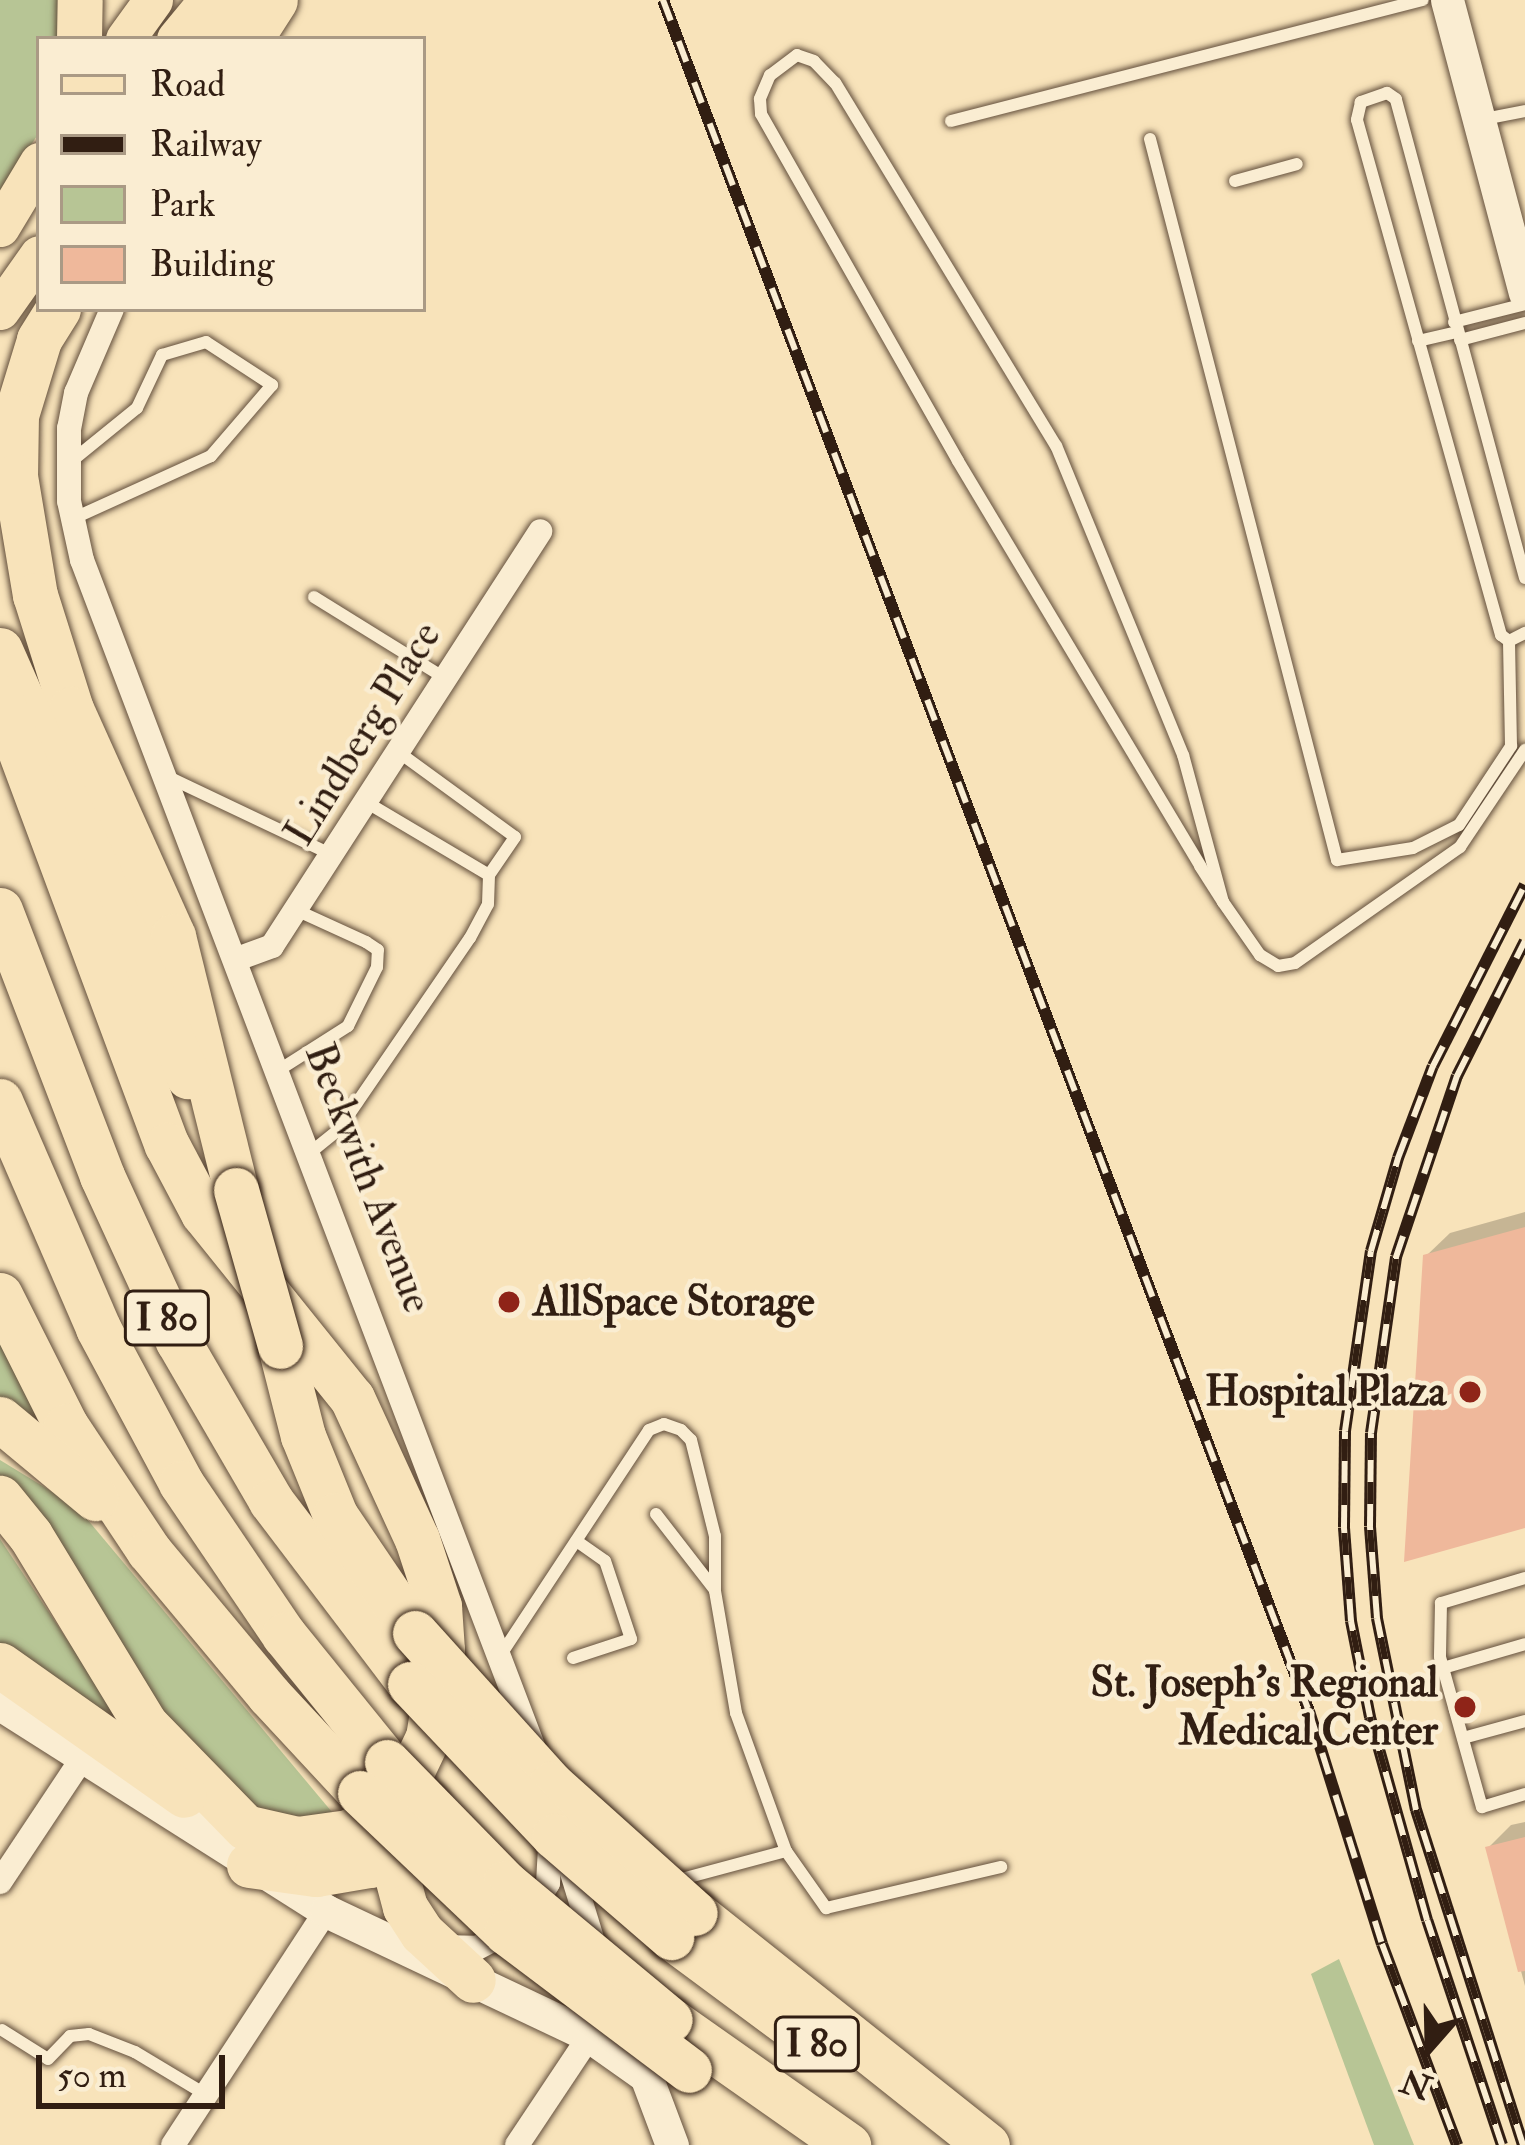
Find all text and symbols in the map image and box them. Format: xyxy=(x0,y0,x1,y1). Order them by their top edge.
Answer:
legend xyxy=(36,36,426,312)
text: Road xyxy=(150,62,225,107)
text: Railway xyxy=(150,122,261,167)
text: Park xyxy=(150,182,216,227)
text: Building xyxy=(150,242,274,287)
street label: Lindberg Place xyxy=(274,613,452,855)
street label: Beckwith Avenue xyxy=(293,1036,443,1320)
place label: AllSpace Storage xyxy=(533,1277,815,1327)
road number: I 80 xyxy=(122,1285,212,1351)
marker: AllSpace Storage xyxy=(496,1289,522,1315)
place label: Hospital Plaza xyxy=(1205,1367,1446,1417)
marker: Hospital Plaza xyxy=(1457,1379,1483,1405)
place label: St. Joseph’s Regional Medical Center xyxy=(1091,1658,1438,1756)
marker: St. Joseph’s Regional Medical Center xyxy=(1449,1691,1481,1723)
north arrow xyxy=(1369,1989,1489,2109)
road number: I 80 xyxy=(772,2011,862,2077)
scale bar xyxy=(42,2031,231,2105)
text: 50 m xyxy=(57,2053,126,2098)
text: N xyxy=(1396,2059,1437,2108)

